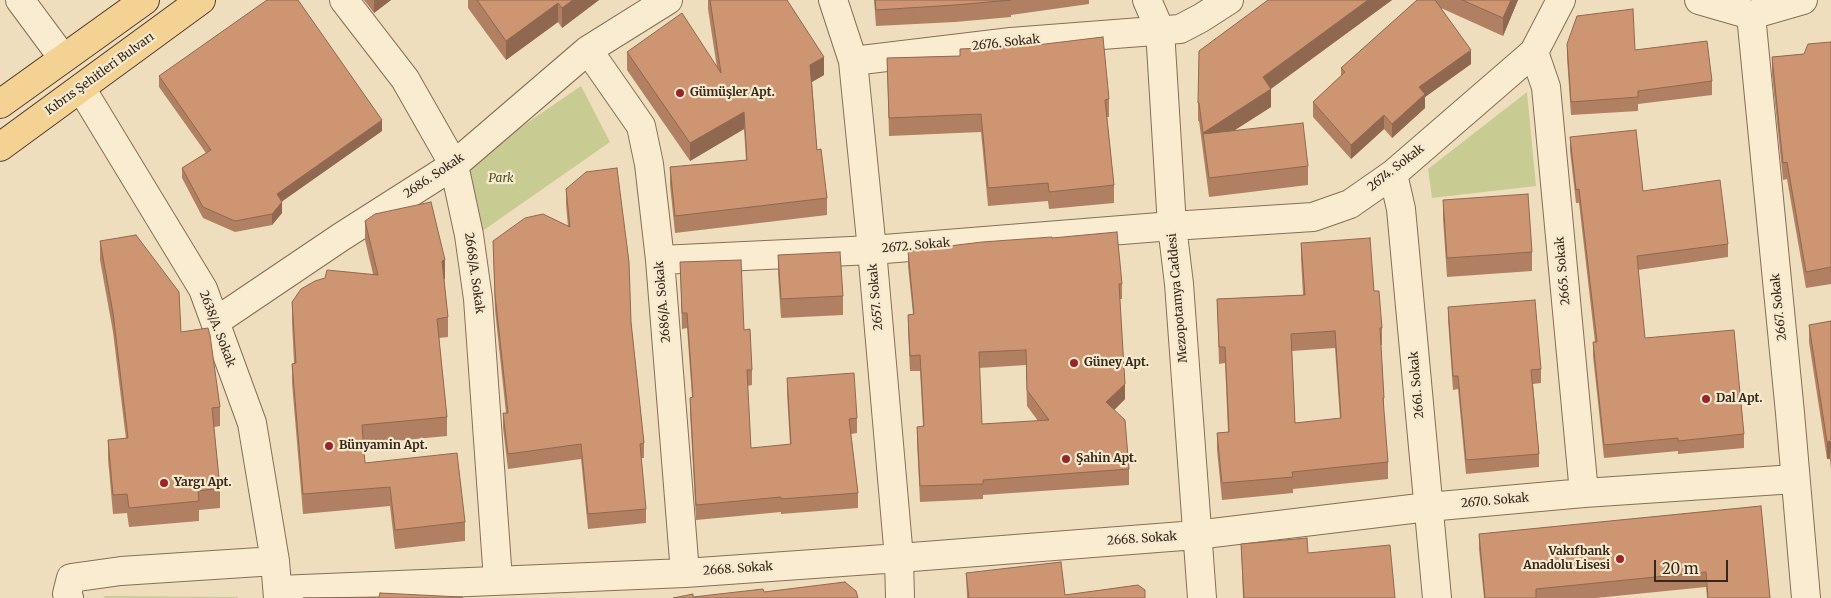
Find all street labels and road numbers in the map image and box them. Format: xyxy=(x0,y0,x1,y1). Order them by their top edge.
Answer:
street label: Kıbrıs Şehitleri Bulvarı xyxy=(43,30,157,118)
street label: 2676. Sokak xyxy=(971,32,1041,54)
street label: 2674. Sokak xyxy=(1365,141,1427,195)
street label: 2686. Sokak xyxy=(401,150,467,202)
street label: 2668/A. Sokak xyxy=(461,231,487,315)
street label: Mezopotamya Caddesi xyxy=(1165,233,1191,363)
street label: 2672. Sokak xyxy=(881,236,951,256)
street label: 2665. Sokak xyxy=(1553,236,1573,306)
street label: 2686/A. Sokak xyxy=(652,261,674,343)
street label: 2657. Sokak xyxy=(866,263,886,331)
street label: 2667. Sokak xyxy=(1768,273,1790,341)
street label: 2638/A. Sokak xyxy=(196,289,238,369)
street label: 2661. Sokak xyxy=(1407,351,1427,419)
street label: 2670. Sokak xyxy=(1460,491,1530,511)
street label: 2668. Sokak xyxy=(1107,529,1177,549)
street label: 2668. Sokak xyxy=(703,559,773,579)

